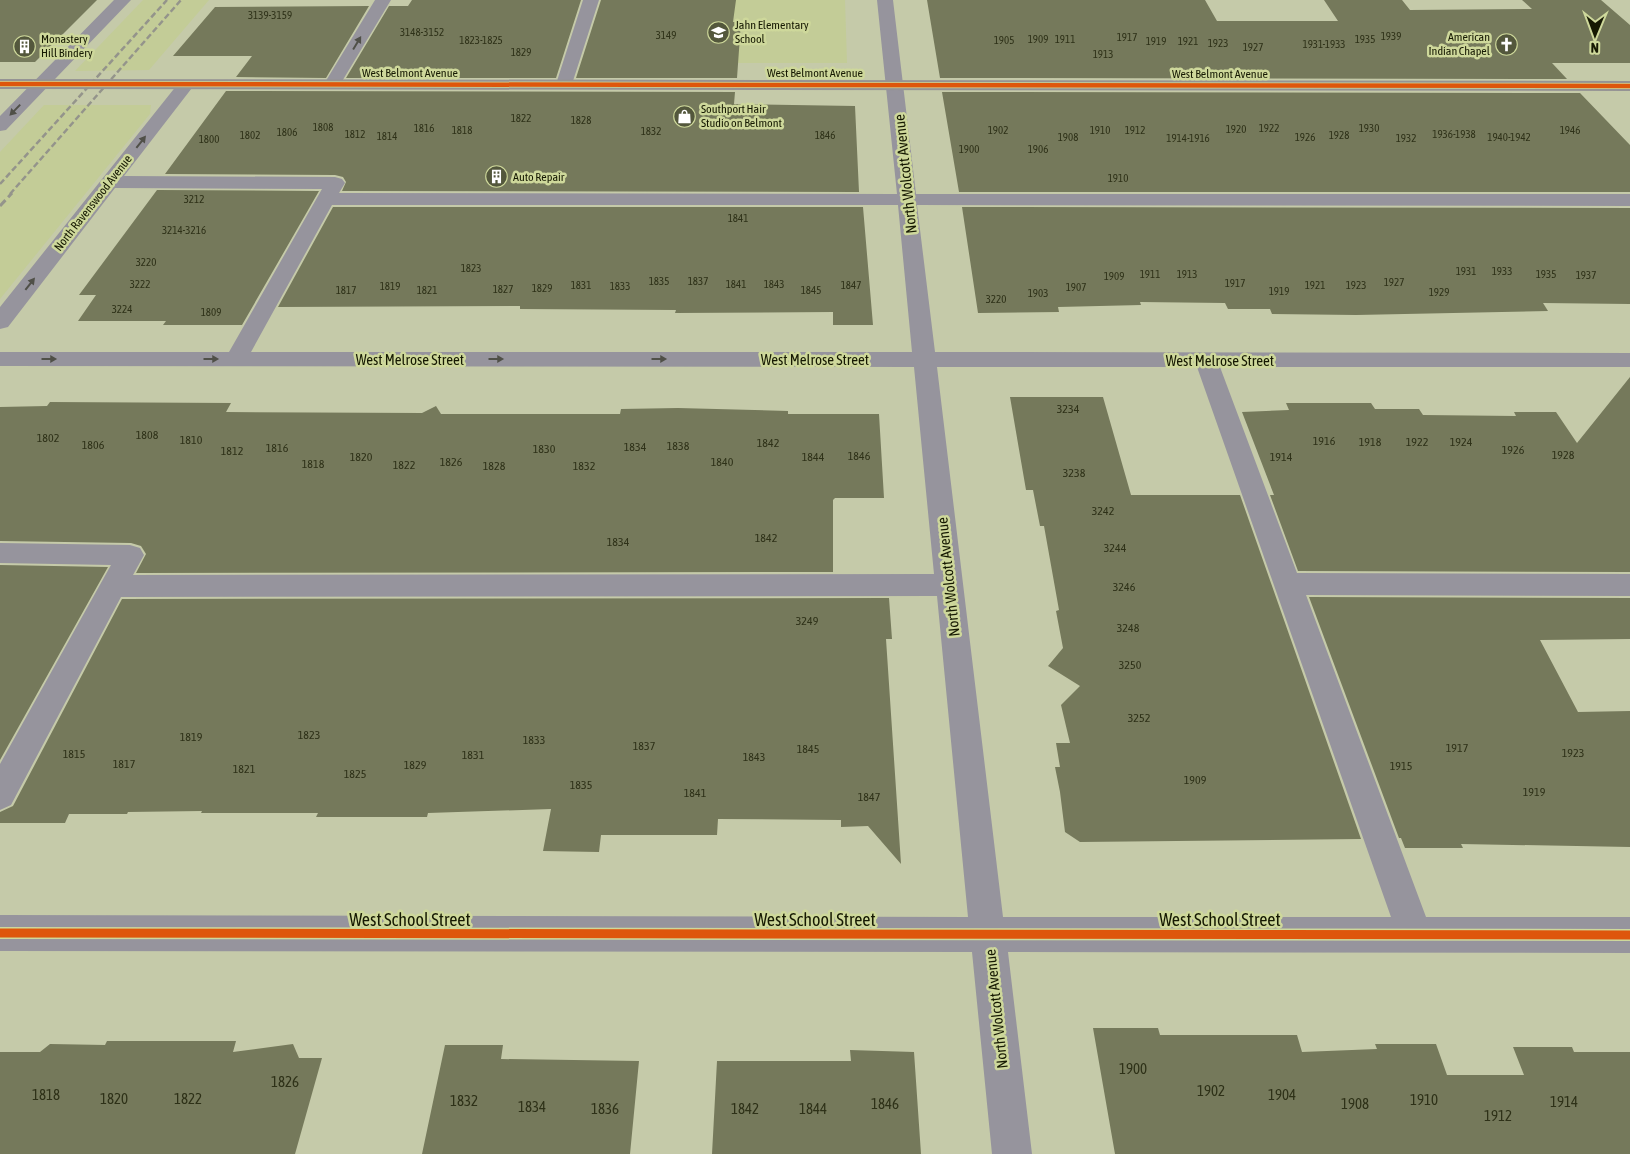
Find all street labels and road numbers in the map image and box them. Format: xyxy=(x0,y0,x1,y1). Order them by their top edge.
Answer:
street label: West Belmont Avenue xyxy=(362,66,458,80)
street label: West Belmont Avenue xyxy=(767,66,863,80)
street label: West Belmont Avenue xyxy=(1172,67,1268,81)
street label: North Wolcott Avenue xyxy=(890,113,920,235)
street label: North Ravenswood Avenue xyxy=(51,152,135,254)
street label: West Melrose Street xyxy=(356,351,464,368)
street label: West Melrose Street xyxy=(761,351,869,368)
street label: West Melrose Street xyxy=(1166,352,1274,369)
street label: North Wolcott Avenue xyxy=(933,516,963,638)
street label: West School Street xyxy=(349,909,471,930)
street label: West School Street xyxy=(754,909,876,930)
street label: West School Street xyxy=(1159,909,1281,930)
street label: North Wolcott Avenue xyxy=(981,948,1011,1070)

